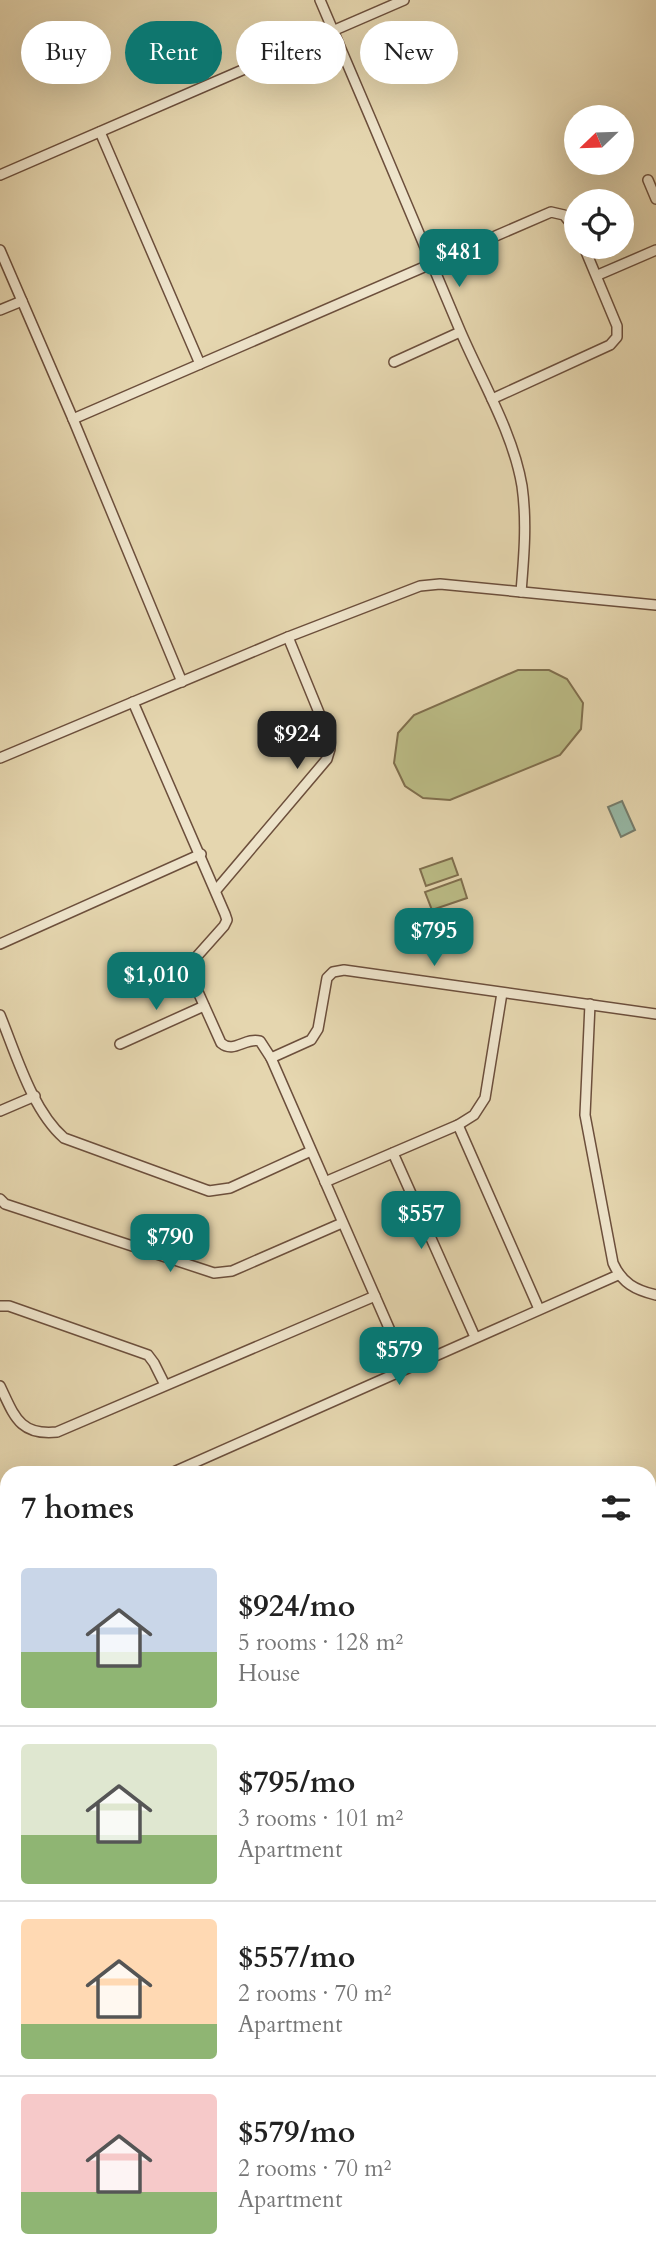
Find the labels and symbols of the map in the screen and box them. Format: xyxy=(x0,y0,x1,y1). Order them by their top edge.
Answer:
north arrow xyxy=(564,105,634,175)
pin: $481 xyxy=(418,230,500,289)
pin: $924 xyxy=(256,712,338,771)
pin: $795 xyxy=(393,908,475,968)
pin: $1,010 xyxy=(99,953,213,1012)
pin: $557 xyxy=(380,1192,462,1251)
pin: $790 xyxy=(129,1214,211,1274)
pin: $579 xyxy=(358,1328,440,1387)

